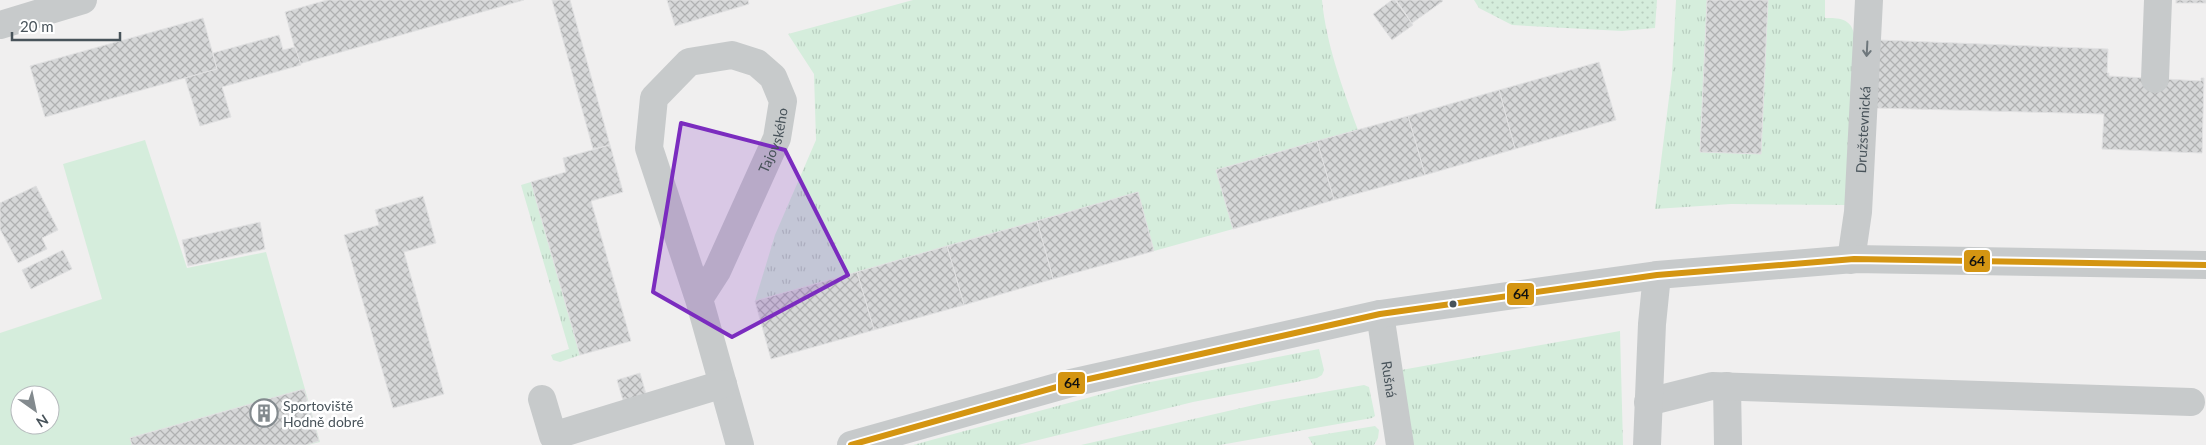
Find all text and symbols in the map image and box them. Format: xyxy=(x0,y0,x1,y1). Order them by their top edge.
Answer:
scale bar xyxy=(12,10,120,42)
text: 20 m xyxy=(20,17,54,35)
one-way arrow xyxy=(1863,40,1872,56)
street label: Družstevnická xyxy=(1852,86,1873,174)
street label: Tajovského xyxy=(754,106,790,175)
line badge: 64 xyxy=(1963,249,1991,273)
text: 64 xyxy=(1969,252,1985,269)
line badge: 64 xyxy=(1506,282,1535,306)
text: 64 xyxy=(1513,285,1529,302)
unlabelled marker xyxy=(1448,299,1458,309)
street label: Rušná xyxy=(1379,360,1401,399)
line badge: 64 xyxy=(1057,371,1086,395)
text: 64 xyxy=(1064,374,1080,391)
north arrow xyxy=(10,385,60,435)
place label: Sportoviště Hodně dobré xyxy=(283,397,364,430)
building icon: Sportoviště Hodně dobré xyxy=(249,398,279,428)
text: N xyxy=(33,411,52,431)

